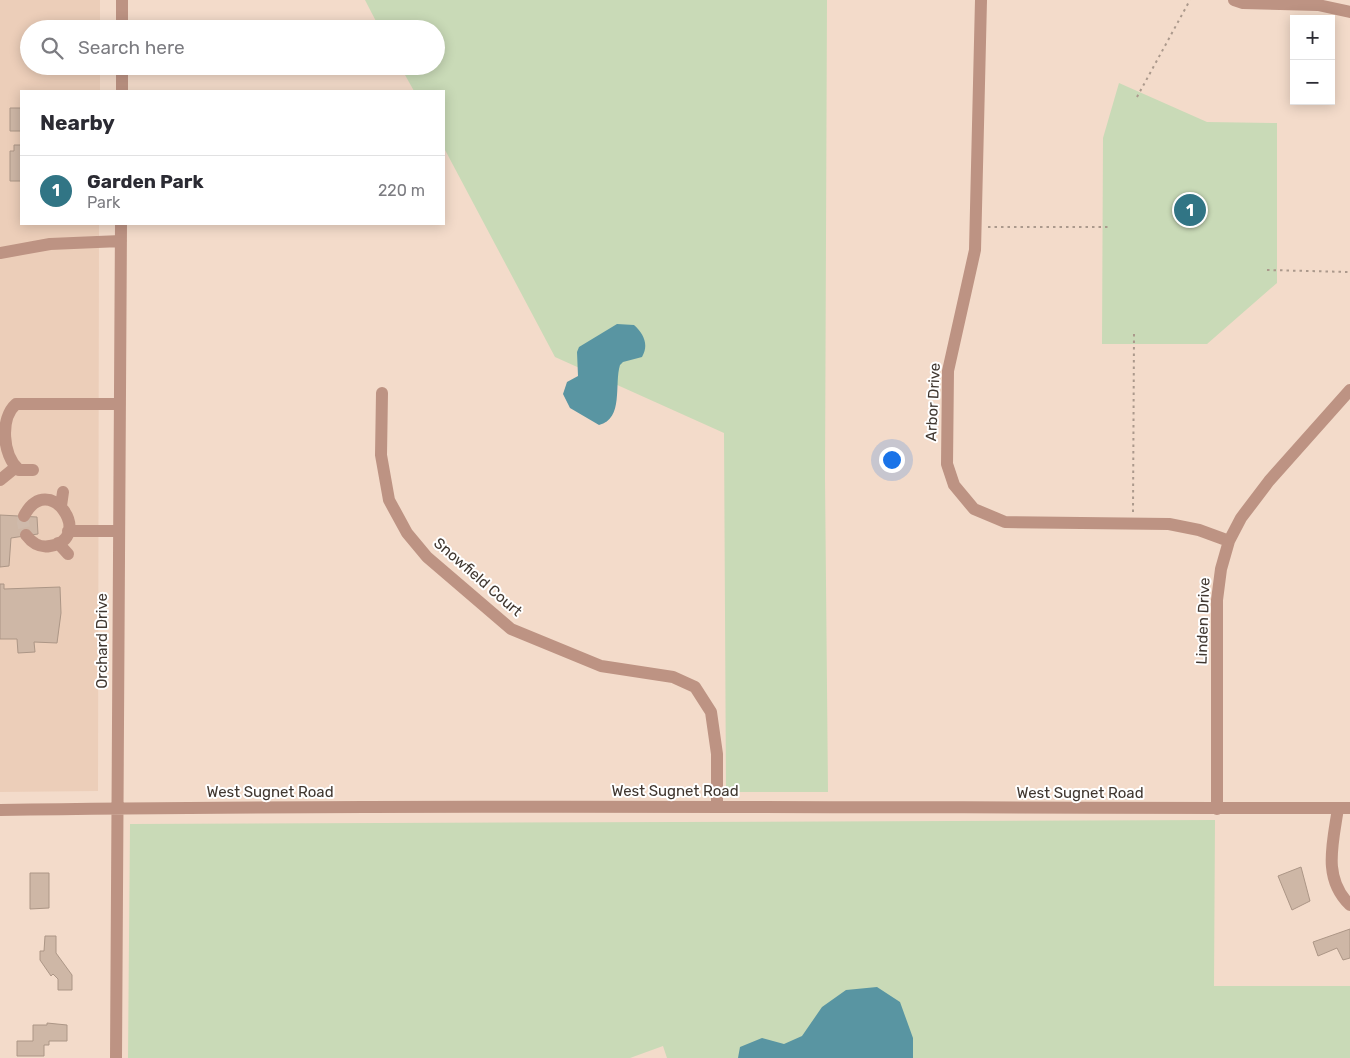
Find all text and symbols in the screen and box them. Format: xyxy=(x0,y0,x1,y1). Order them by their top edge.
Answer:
map controls xyxy=(1290,15,1335,105)
button: + xyxy=(1290,15,1335,60)
search box xyxy=(20,20,445,75)
icon: search xyxy=(38,34,66,62)
text: Search here xyxy=(78,36,185,59)
button: − xyxy=(1290,60,1335,105)
text: Nearby xyxy=(40,110,115,135)
text: Garden Park xyxy=(87,170,204,193)
text: 1 xyxy=(52,181,60,200)
text: 220 m xyxy=(378,181,425,200)
pin: 1 xyxy=(1174,191,1206,229)
text: Park xyxy=(87,193,120,212)
street label: Arbor Drive xyxy=(922,362,944,442)
your location xyxy=(879,447,905,473)
street label: Snowfield Court xyxy=(430,534,526,620)
street label: Linden Drive xyxy=(1192,577,1214,665)
street label: Orchard Drive xyxy=(93,593,111,689)
street label: West Sugnet Road xyxy=(611,782,739,800)
street label: West Sugnet Road xyxy=(206,783,334,801)
street label: West Sugnet Road xyxy=(1016,784,1144,802)

